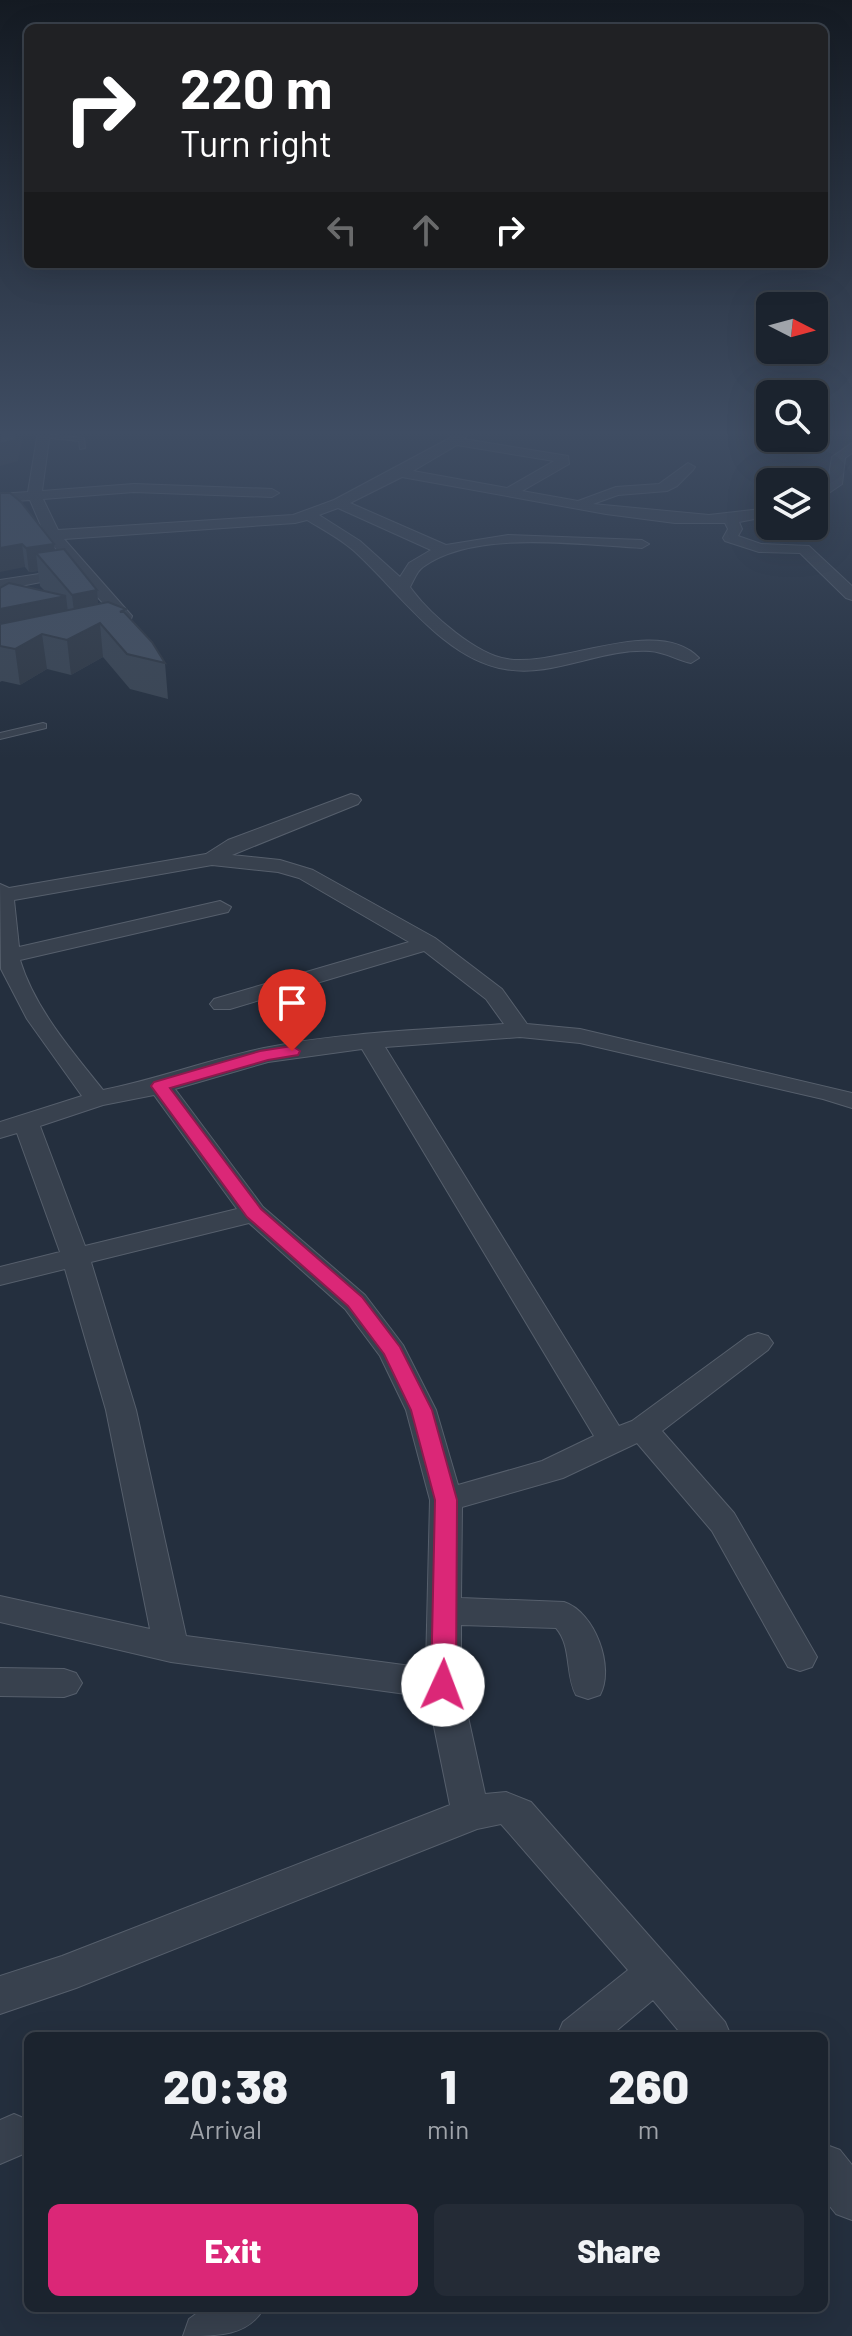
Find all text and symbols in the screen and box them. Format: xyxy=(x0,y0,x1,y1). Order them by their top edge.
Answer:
text: 220 m xyxy=(180,53,333,120)
icon: right xyxy=(48,56,152,160)
text: Turn right xyxy=(180,121,332,164)
icon: left xyxy=(320,208,364,252)
icon: ahead xyxy=(404,208,448,252)
icon: right xyxy=(488,208,532,252)
north arrow xyxy=(756,292,828,364)
map controls xyxy=(756,292,828,540)
button: search xyxy=(756,380,828,452)
button: layers xyxy=(756,468,828,540)
pin xyxy=(258,969,326,1051)
icon: arrive xyxy=(270,981,314,1025)
position arrow xyxy=(401,1643,485,1727)
text: 20:38 xyxy=(163,2056,288,2114)
text: 1 xyxy=(440,2056,457,2114)
text: 260 xyxy=(608,2056,689,2114)
text: Arrival xyxy=(189,2113,262,2144)
text: min xyxy=(427,2113,469,2144)
text: m xyxy=(638,2113,659,2144)
button: Exit xyxy=(48,2204,418,2296)
button: Share xyxy=(434,2204,804,2296)

